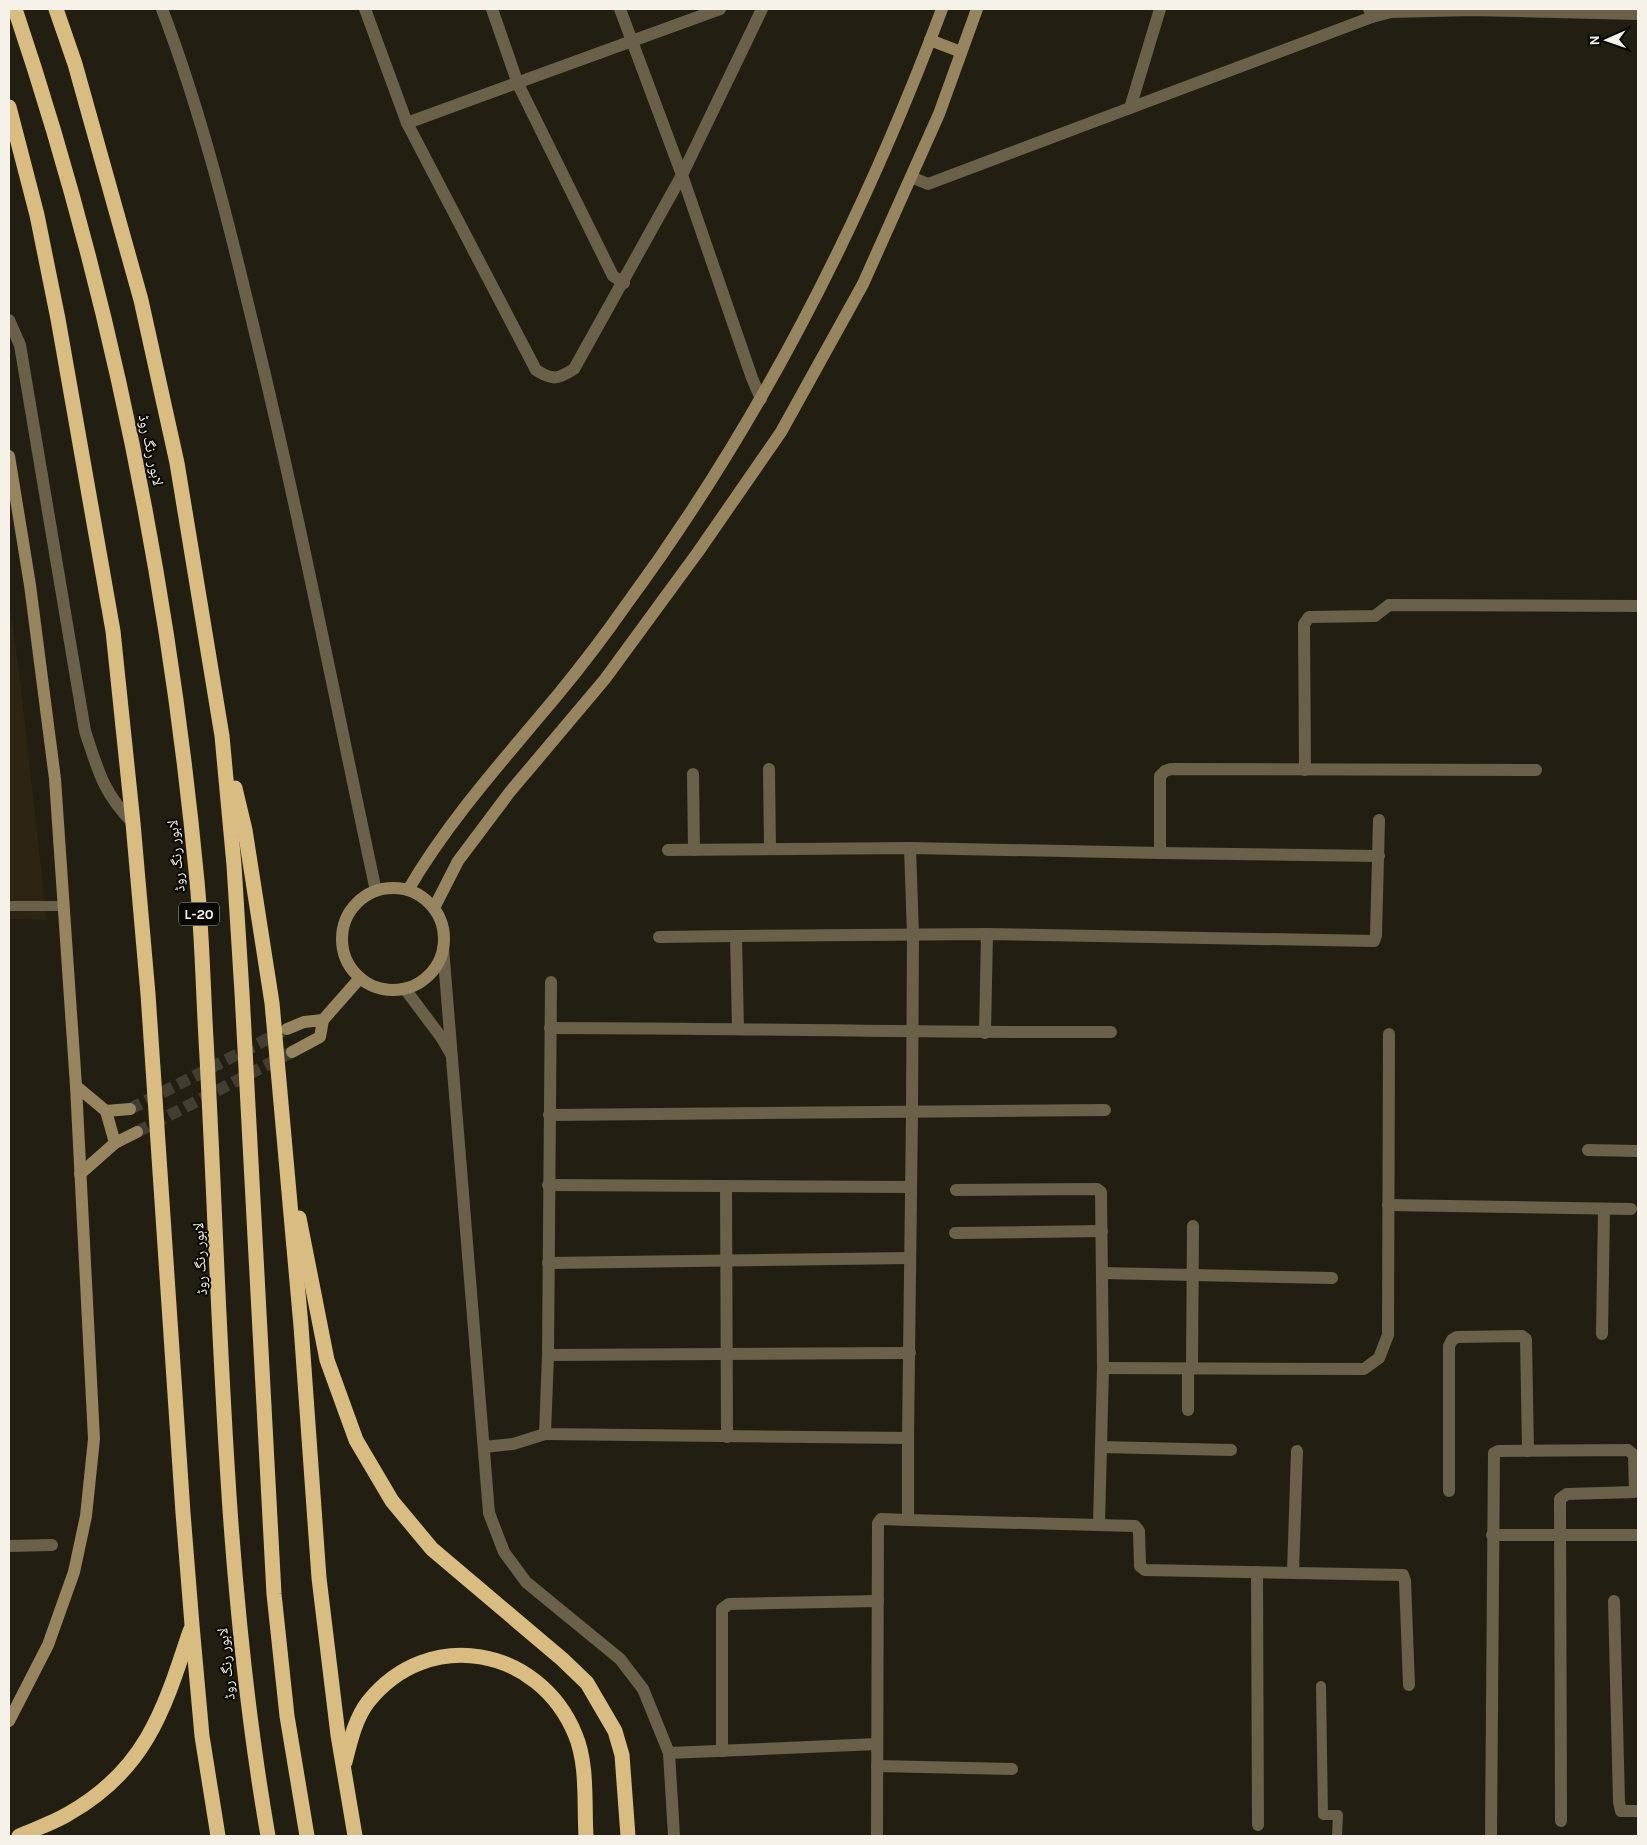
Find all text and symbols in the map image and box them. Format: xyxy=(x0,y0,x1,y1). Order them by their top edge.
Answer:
north arrow xyxy=(1582,15,1632,65)
text: N xyxy=(1586,35,1603,46)
street label: لاہور رنگ روڈ xyxy=(135,413,167,487)
street label: لاہور رنگ روڈ xyxy=(163,819,189,893)
road number: L-20 xyxy=(179,902,219,926)
street label: لاہور رنگ روڈ xyxy=(189,1222,211,1296)
street label: لاہور رنگ روڈ xyxy=(213,1627,239,1701)

